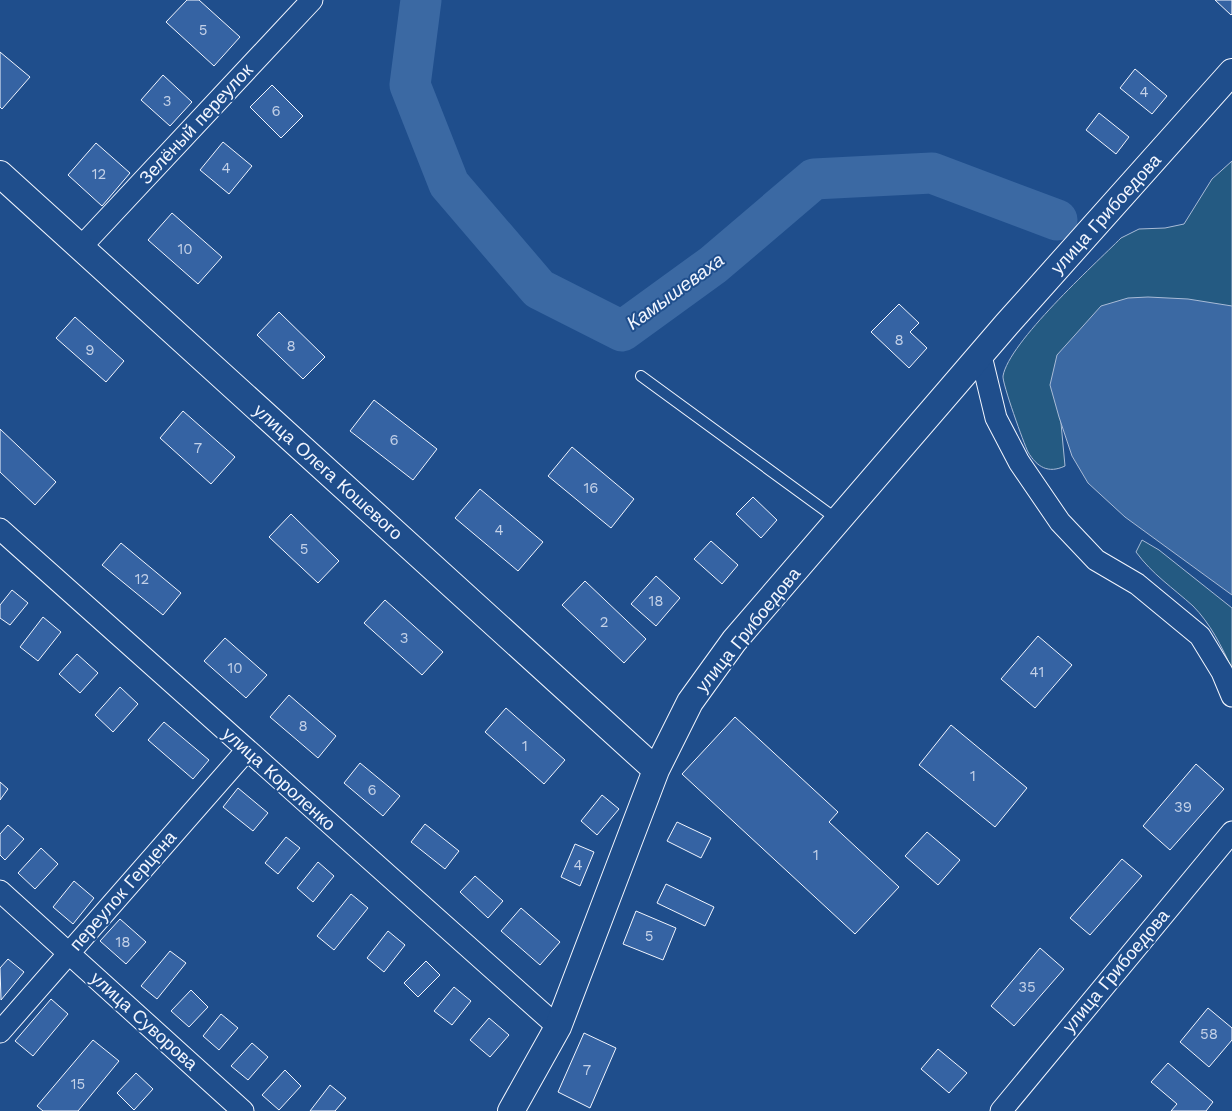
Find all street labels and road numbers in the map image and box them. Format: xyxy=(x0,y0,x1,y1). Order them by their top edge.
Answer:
street label: Зелёный переулок xyxy=(135,59,257,188)
street label: улица Грибоедова xyxy=(1046,149,1166,278)
street label: улица Олега Кошевого xyxy=(250,399,407,544)
street label: улица Грибоедова xyxy=(691,562,805,696)
street label: улица Короленко xyxy=(219,723,340,835)
street label: переулок Герцена xyxy=(65,826,181,955)
street label: улица Грибоедова xyxy=(1058,904,1174,1037)
street label: улица Суворова xyxy=(87,967,203,1075)

